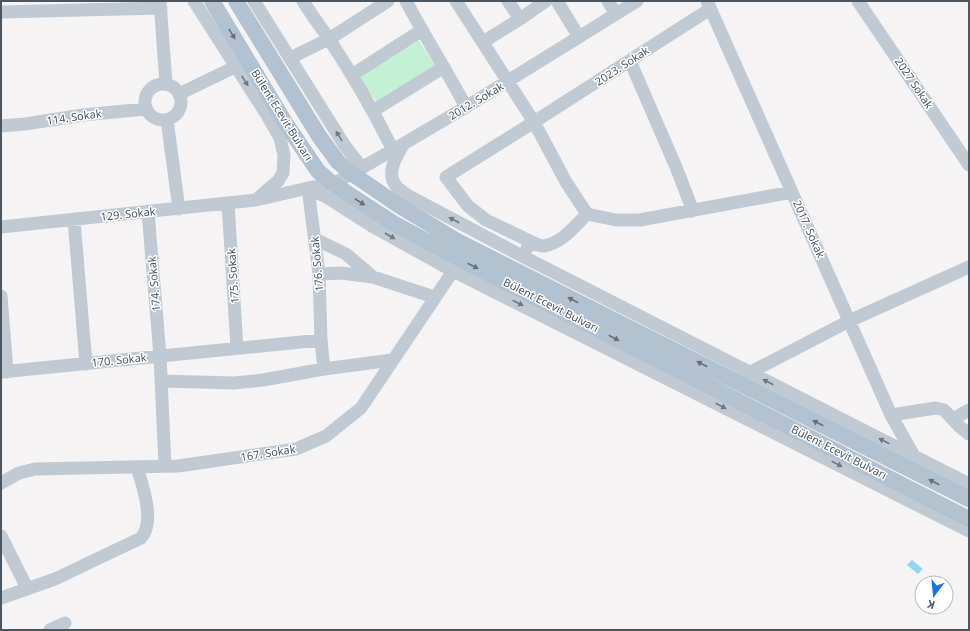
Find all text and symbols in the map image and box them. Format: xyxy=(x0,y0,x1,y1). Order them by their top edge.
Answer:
one-way arrow xyxy=(229,28,236,40)
street label: 2023. Sokak xyxy=(592,42,652,89)
street label: 2027 Sokak xyxy=(892,54,937,111)
street label: Bülent Ecevit Bulvarı xyxy=(248,66,317,163)
one-way arrow xyxy=(242,75,249,86)
street label: 2012. Sokak xyxy=(445,78,506,123)
street label: 114. Sokak xyxy=(46,105,102,128)
one-way arrow xyxy=(336,130,343,142)
one-way arrow xyxy=(355,198,366,206)
street label: 2017. Sokak xyxy=(790,198,829,260)
street label: 129. Sokak xyxy=(100,203,156,224)
one-way arrow xyxy=(448,217,460,223)
one-way arrow xyxy=(384,232,396,239)
street label: 176. Sokak xyxy=(307,236,326,292)
street label: 175. Sokak xyxy=(223,248,242,304)
street label: 174. Sokak xyxy=(144,256,163,312)
one-way arrow xyxy=(468,263,479,269)
street label: Bülent Ecevit Bulvarı xyxy=(501,274,601,335)
one-way arrow xyxy=(568,296,579,303)
one-way arrow xyxy=(512,300,523,306)
one-way arrow xyxy=(608,334,620,341)
street label: 170. Sokak xyxy=(91,349,147,370)
one-way arrow xyxy=(696,361,708,368)
one-way arrow xyxy=(763,379,774,385)
one-way arrow xyxy=(715,403,727,409)
one-way arrow xyxy=(812,420,824,426)
street label: Bülent Ecevit Bulvarı xyxy=(789,421,889,482)
one-way arrow xyxy=(879,438,890,444)
street label: 167. Sokak xyxy=(239,441,297,464)
one-way arrow xyxy=(831,461,843,468)
one-way arrow xyxy=(928,478,940,485)
north arrow xyxy=(914,575,954,615)
text: K xyxy=(925,597,937,613)

